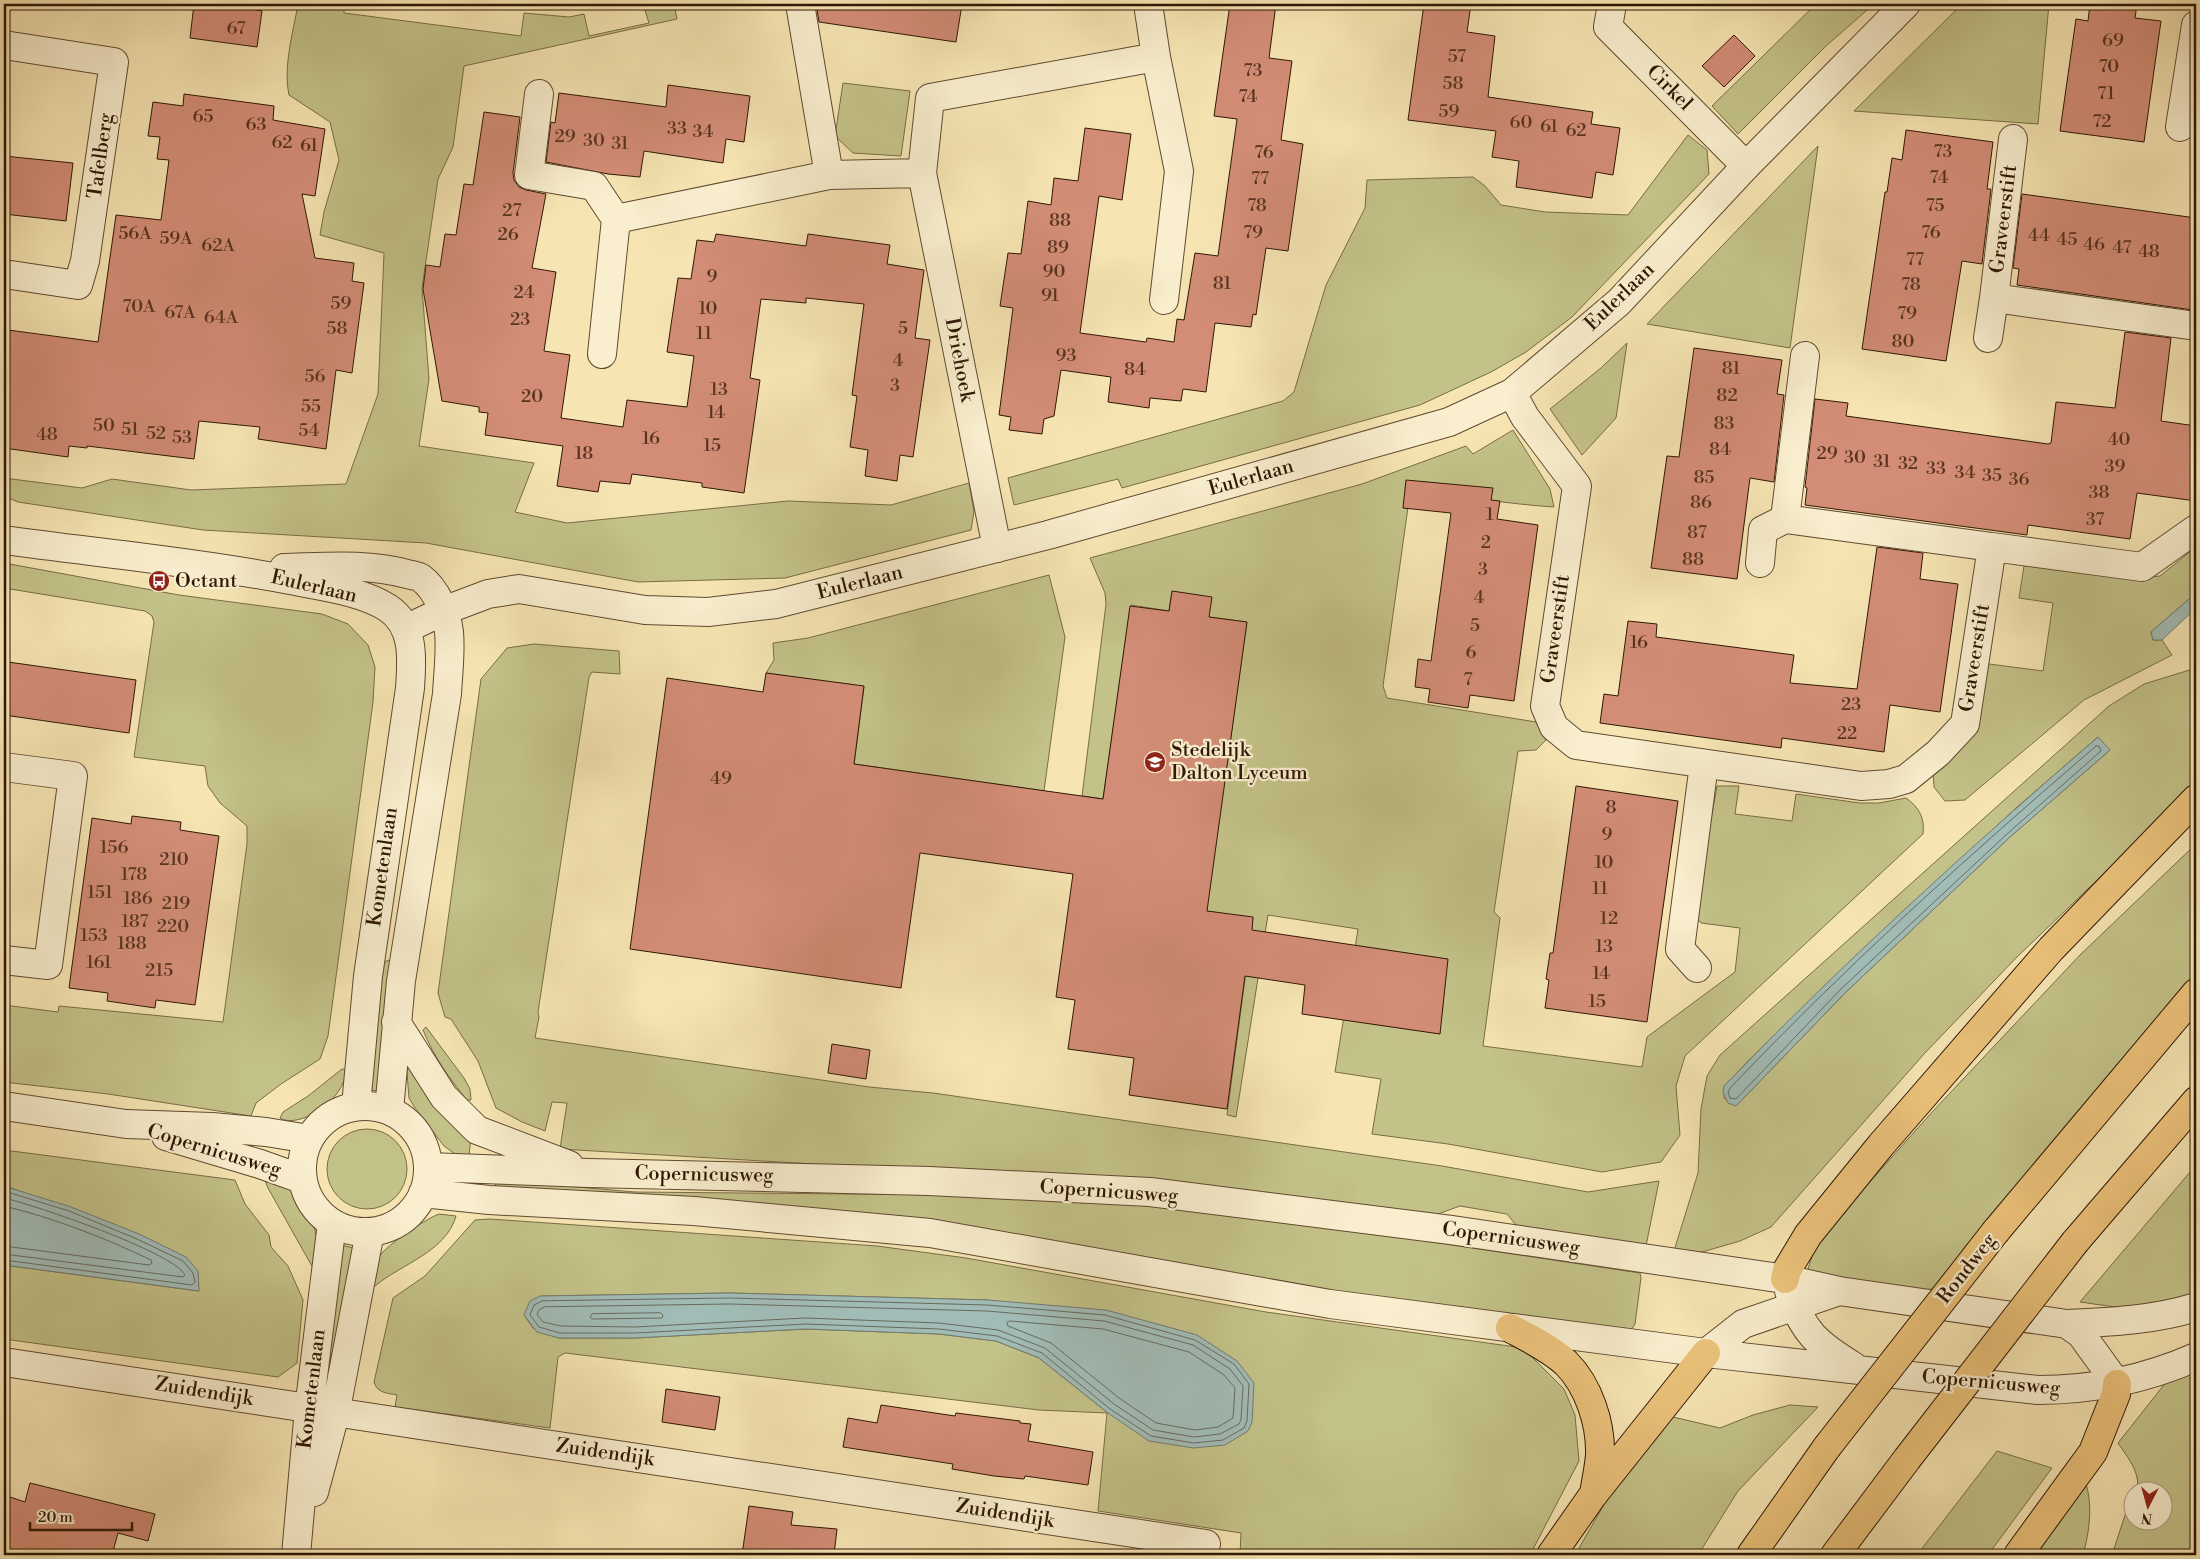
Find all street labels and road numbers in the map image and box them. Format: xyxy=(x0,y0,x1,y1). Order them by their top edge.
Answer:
street label: Cirkel xyxy=(1641,60,1697,116)
street label: Tafelberg xyxy=(83,111,119,200)
street label: Graveerstift xyxy=(1985,163,2023,275)
street label: Eulerlaan xyxy=(1580,258,1660,336)
street label: Driehoek xyxy=(939,316,980,406)
street label: Eulerlaan xyxy=(1205,454,1297,502)
street label: Eulerlaan xyxy=(814,560,906,606)
street label: Eulerlaan xyxy=(268,565,360,609)
street label: Graveerstift xyxy=(1536,573,1576,685)
street label: Graveerstift xyxy=(1954,602,1996,714)
street label: Kometenlaan xyxy=(362,806,404,928)
street label: Copernicusweg xyxy=(144,1119,285,1183)
street label: Copernicusweg xyxy=(634,1161,774,1189)
street label: Copernicusweg xyxy=(1039,1175,1180,1209)
street label: Copernicusweg xyxy=(1440,1217,1582,1261)
street label: Rondweg xyxy=(1932,1228,2003,1309)
street label: Kometenlaan xyxy=(292,1328,332,1450)
street label: Copernicusweg xyxy=(1921,1364,2062,1402)
street label: Zuidendijk xyxy=(153,1372,256,1412)
street label: Zuidendijk xyxy=(554,1434,657,1472)
street label: Zuidendijk xyxy=(954,1494,1057,1534)

